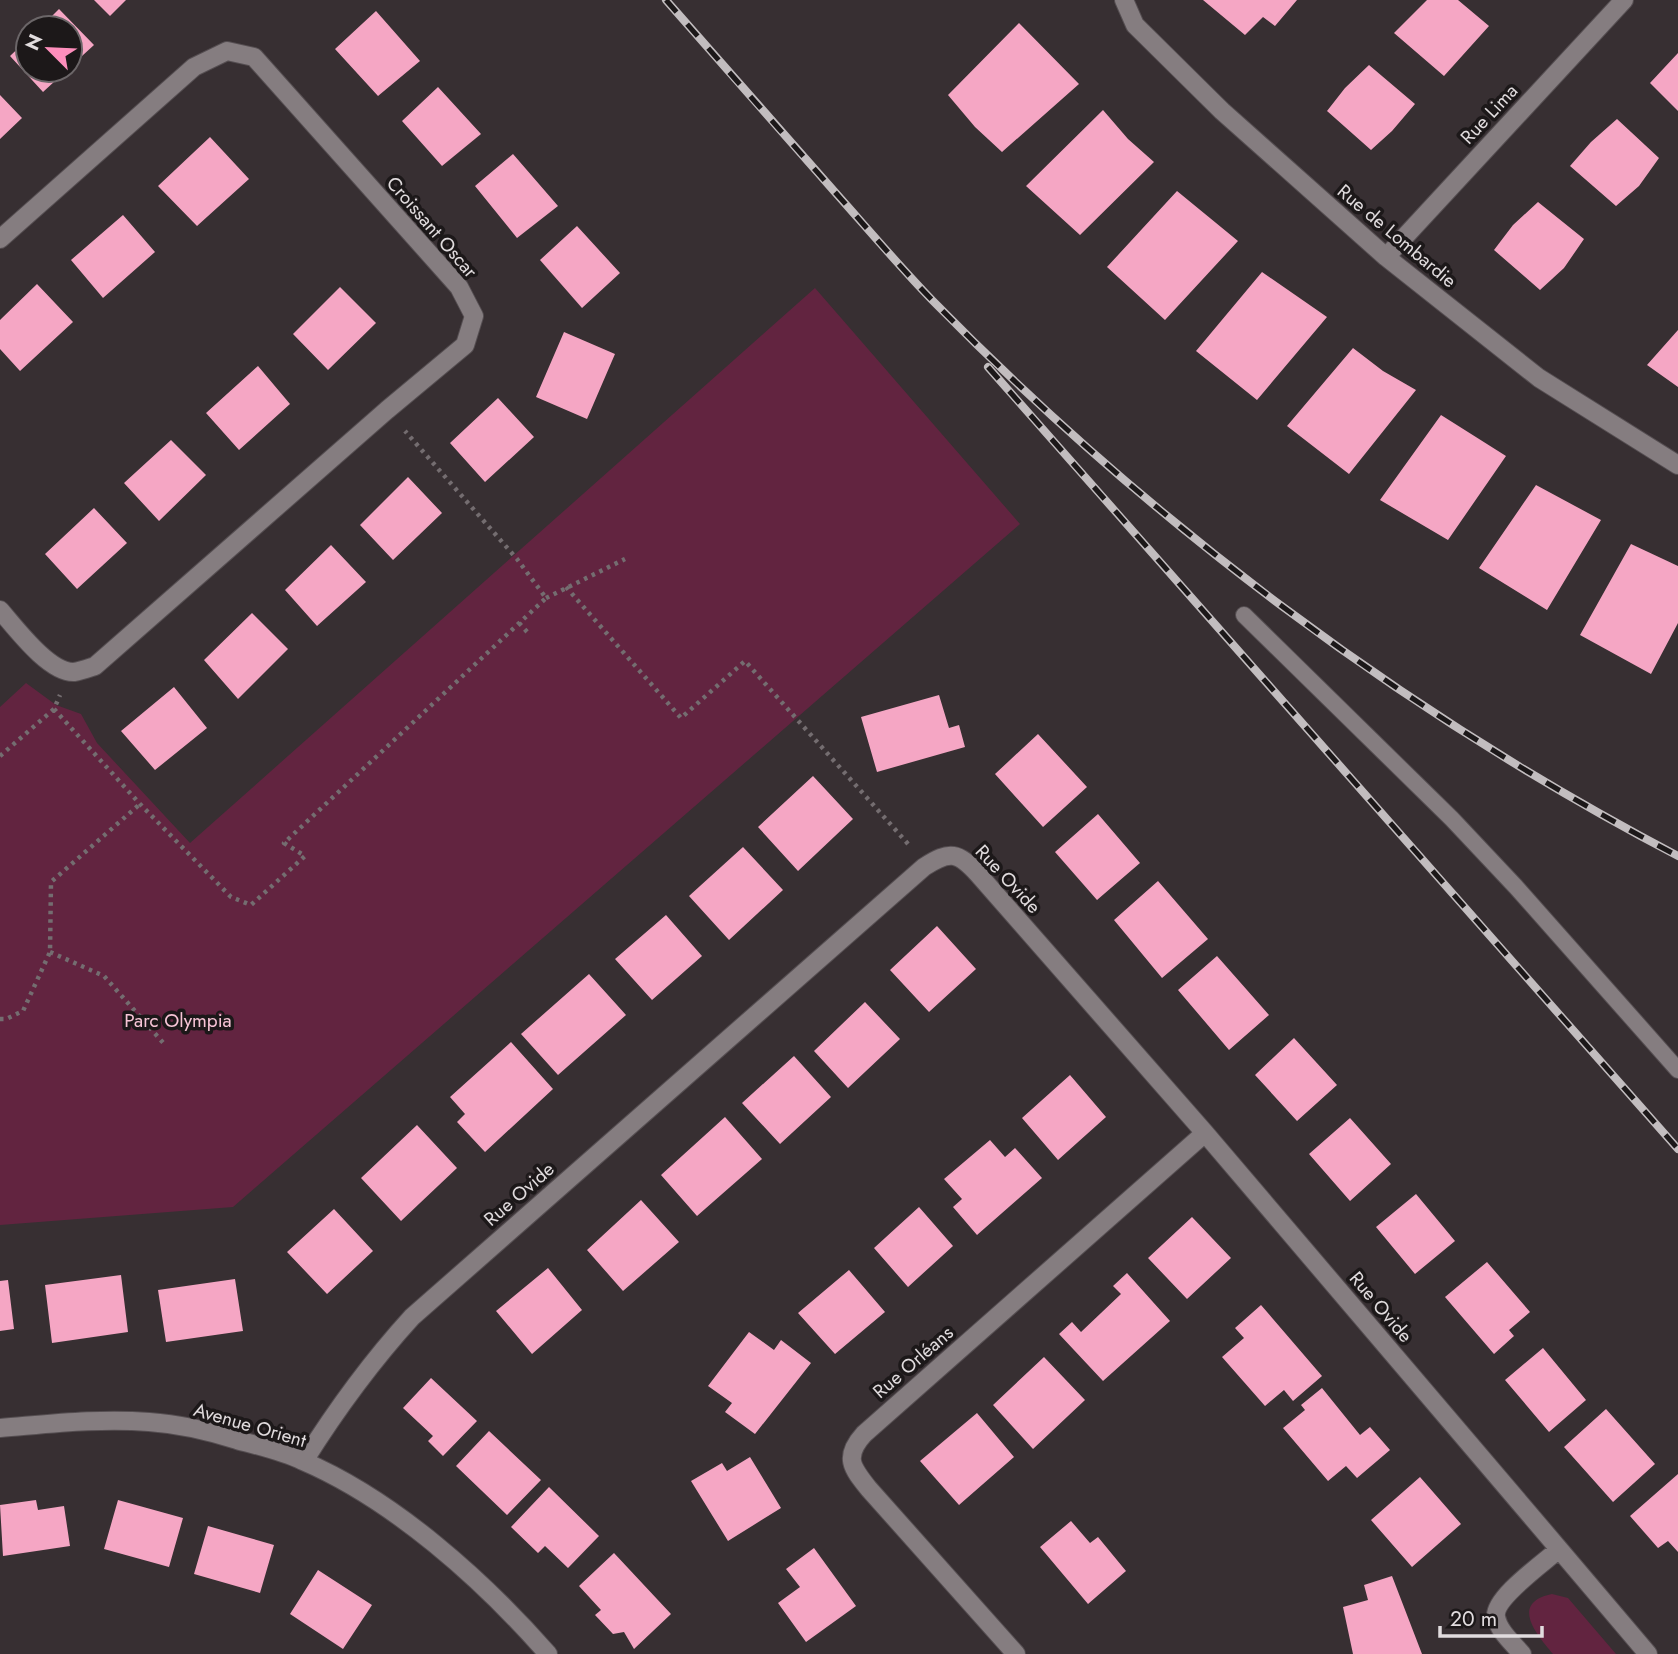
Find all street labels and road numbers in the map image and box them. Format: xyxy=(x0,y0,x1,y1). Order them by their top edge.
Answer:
street label: Rue Lima xyxy=(1454,78,1524,150)
street label: Croissant Oscar xyxy=(380,170,484,284)
street label: Rue de Lombardie xyxy=(1332,178,1463,294)
street label: Rue Ovide xyxy=(969,839,1047,920)
street label: Rue Ovide xyxy=(478,1156,560,1232)
street label: Rue Ovide xyxy=(1343,1266,1419,1349)
street label: Rue Orléans xyxy=(867,1319,959,1405)
street label: Avenue Orient xyxy=(191,1396,310,1454)

